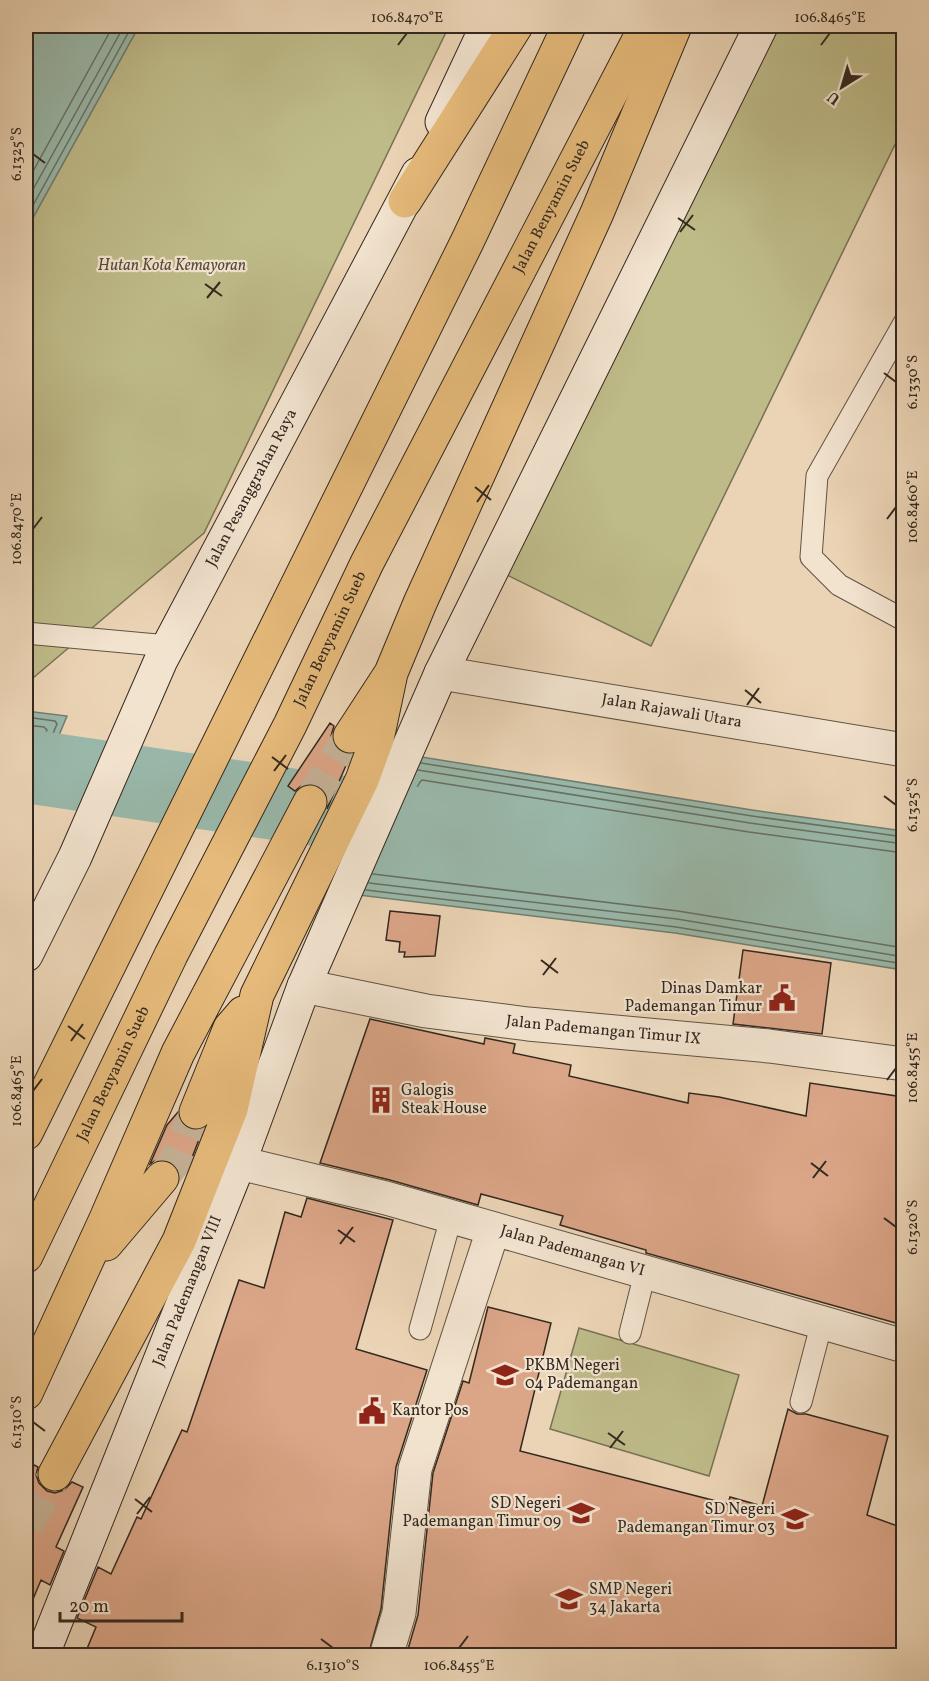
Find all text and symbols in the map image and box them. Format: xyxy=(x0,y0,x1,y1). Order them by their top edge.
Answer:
text: 106.8470°E xyxy=(371,8,443,29)
text: 106.8465°E xyxy=(794,8,866,29)
north arrow xyxy=(812,57,872,117)
text: U xyxy=(823,85,845,109)
text: 6.1325°S xyxy=(7,127,28,181)
street label: Jalan Benyamin Sueb xyxy=(508,136,596,277)
park label: Hutan Kota Kemayoran xyxy=(98,255,246,277)
text: 6.1330°S xyxy=(903,355,924,409)
street label: Jalan Pesanggrahan Raya xyxy=(201,405,303,571)
text: 106.8460°E xyxy=(903,470,924,544)
text: 106.8470°E xyxy=(7,493,28,565)
street label: Jalan Benyamin Sueb xyxy=(289,568,373,711)
street label: Jalan Rajawali Utara xyxy=(600,689,744,734)
text: 6.1325°S xyxy=(903,778,924,832)
place label: Dinas Damkar Pademangan Timur xyxy=(625,978,762,1018)
public building icon: Dinas Damkar Pademangan Timur xyxy=(767,983,797,1013)
street label: Jalan Benyamin Sueb xyxy=(72,1002,156,1145)
street label: Jalan Pademangan Timur IX xyxy=(505,1010,702,1051)
text: 106.8455°E xyxy=(903,1033,924,1103)
text: 106.8465°E xyxy=(7,1055,28,1127)
place label: Galogis Steak House xyxy=(401,1080,487,1120)
building icon: Galogis Steak House xyxy=(366,1085,396,1115)
text: 6.1320°S xyxy=(903,1199,924,1255)
street label: Jalan Pademangan VIII xyxy=(148,1212,228,1370)
street label: Jalan Pademangan VI xyxy=(498,1220,647,1282)
place label: PKBM Negeri 04 Pademangan xyxy=(525,1355,638,1395)
school or university icon: PKBM Negeri 04 Pademangan xyxy=(490,1360,520,1390)
text: 6.1310°S xyxy=(7,1395,28,1449)
public building icon: Kantor Pos xyxy=(357,1396,387,1426)
place label: Kantor Pos xyxy=(392,1400,469,1422)
place label: SD Negeri Pademangan Timur 09 xyxy=(402,1493,561,1533)
school or university icon: SD Negeri Pademangan Timur 09 xyxy=(566,1498,596,1528)
place label: SD Negeri Pademangan Timur 03 xyxy=(617,1499,775,1539)
school or university icon: SD Negeri Pademangan Timur 03 xyxy=(780,1504,810,1534)
place label: SMP Negeri 34 Jakarta xyxy=(589,1579,672,1619)
school or university icon: SMP Negeri 34 Jakarta xyxy=(554,1584,584,1614)
scale bar xyxy=(60,1585,182,1623)
text: 20 m xyxy=(69,1595,109,1620)
text: 6.1310°S xyxy=(306,1656,360,1677)
text: 106.8455°E xyxy=(424,1656,494,1677)

